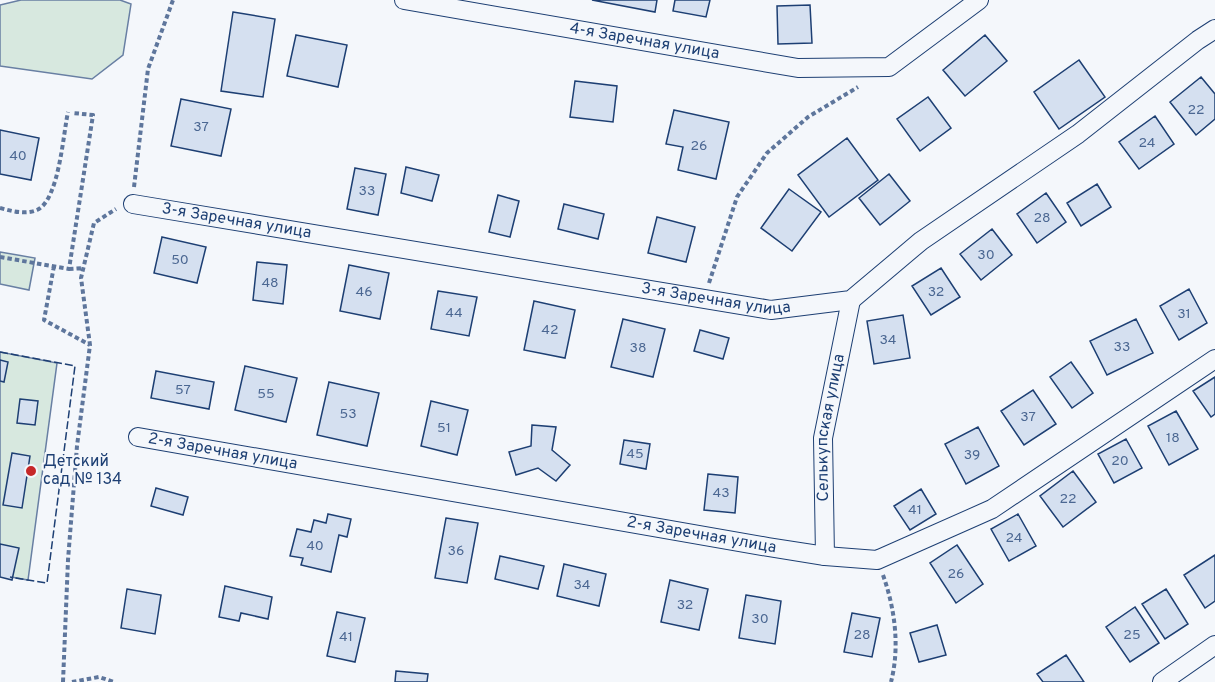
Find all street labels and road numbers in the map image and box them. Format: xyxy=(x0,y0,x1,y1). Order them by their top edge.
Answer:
street label: 4-я Заречная улица xyxy=(568,19,721,64)
street label: 3-я Заречная улица xyxy=(160,199,313,243)
street label: 3-я Заречная улица xyxy=(640,279,792,320)
street label: Селькупская улица xyxy=(813,352,850,502)
street label: 2-я Заречная улица xyxy=(146,429,299,475)
street label: 2-я Заречная улица xyxy=(625,513,778,558)

